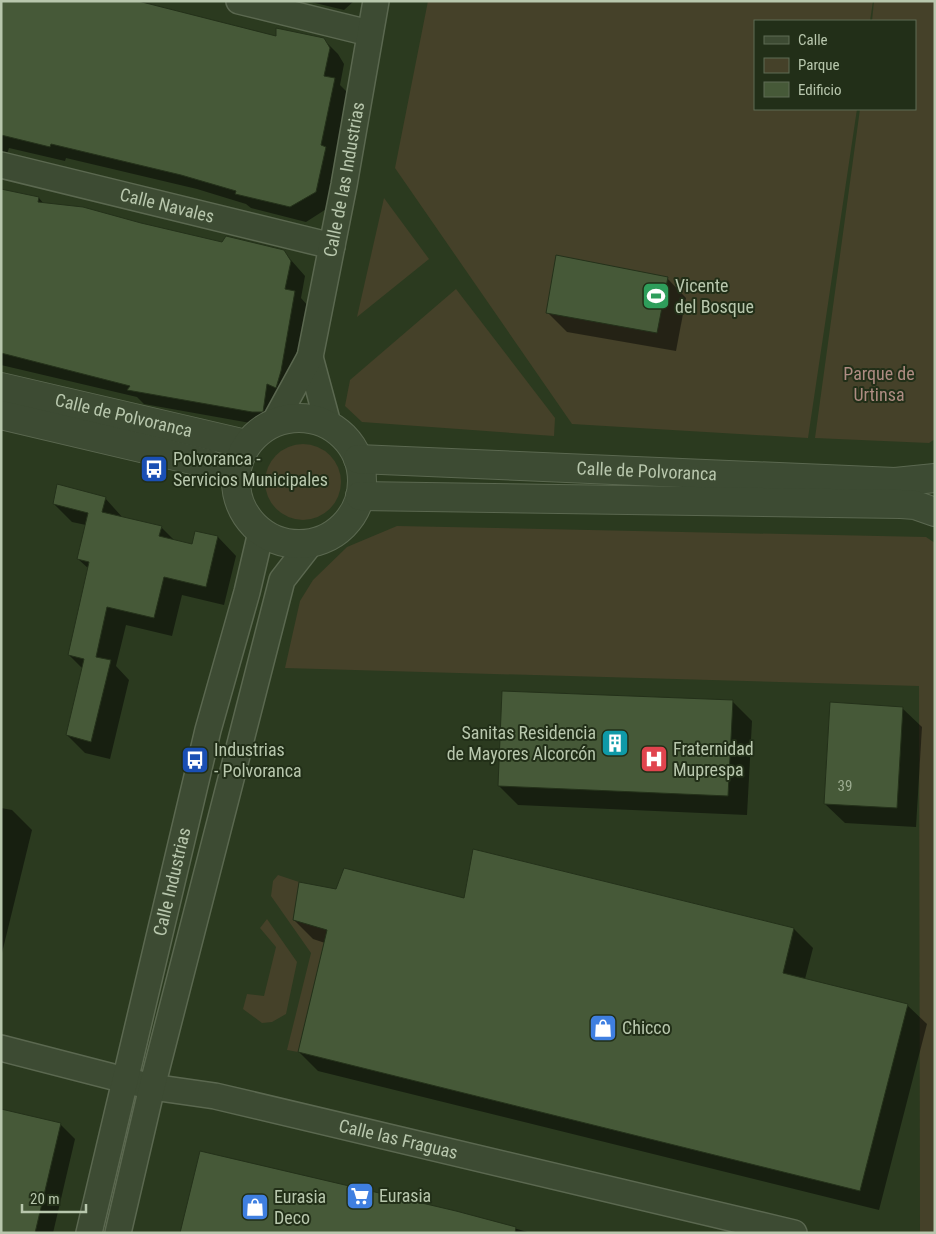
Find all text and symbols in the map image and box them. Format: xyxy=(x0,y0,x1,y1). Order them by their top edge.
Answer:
legend xyxy=(754,20,916,110)
text: Calle xyxy=(798,31,828,49)
text: Parque xyxy=(798,56,840,74)
text: Edificio xyxy=(798,81,841,99)
street label: Calle de las Industrias xyxy=(319,100,368,259)
street label: Calle Navales xyxy=(118,184,217,227)
place label: Vicente del Bosque xyxy=(675,275,754,317)
sports icon: Vicente del Bosque xyxy=(641,281,671,311)
park label: Parque de Urtinsa xyxy=(843,363,915,405)
street label: Calle de Polvoranca xyxy=(53,389,195,441)
place label: Polvoranca - Servicios Municipales xyxy=(173,448,328,490)
bus stop icon: Polvoranca - Servicios Municipales xyxy=(139,454,169,484)
street label: Calle de Polvoranca xyxy=(576,457,717,484)
place label: Sanitas Residencia de Mayores Alcorcón xyxy=(447,722,596,764)
building icon: Sanitas Residencia de Mayores Alcorcón xyxy=(600,728,630,758)
place label: Fraternidad Muprespa xyxy=(673,738,754,780)
place label: Industrias - Polvoranca xyxy=(214,739,302,781)
hospital icon: Fraternidad Muprespa xyxy=(639,744,669,774)
bus stop icon: Industrias - Polvoranca xyxy=(180,745,210,775)
house number: 39 xyxy=(838,777,852,795)
street label: Calle Industrias xyxy=(149,825,195,938)
shop icon: Chicco xyxy=(588,1013,618,1043)
place label: Chicco xyxy=(622,1017,671,1038)
street label: Calle las Fraguas xyxy=(337,1115,460,1163)
supermarket icon: Eurasia xyxy=(345,1181,375,1211)
scale bar xyxy=(22,1182,86,1214)
place label: Eurasia xyxy=(379,1185,431,1206)
place label: Eurasia Deco xyxy=(274,1186,326,1228)
text: 20 m xyxy=(30,1190,60,1208)
shop icon: Eurasia Deco xyxy=(240,1192,270,1222)

